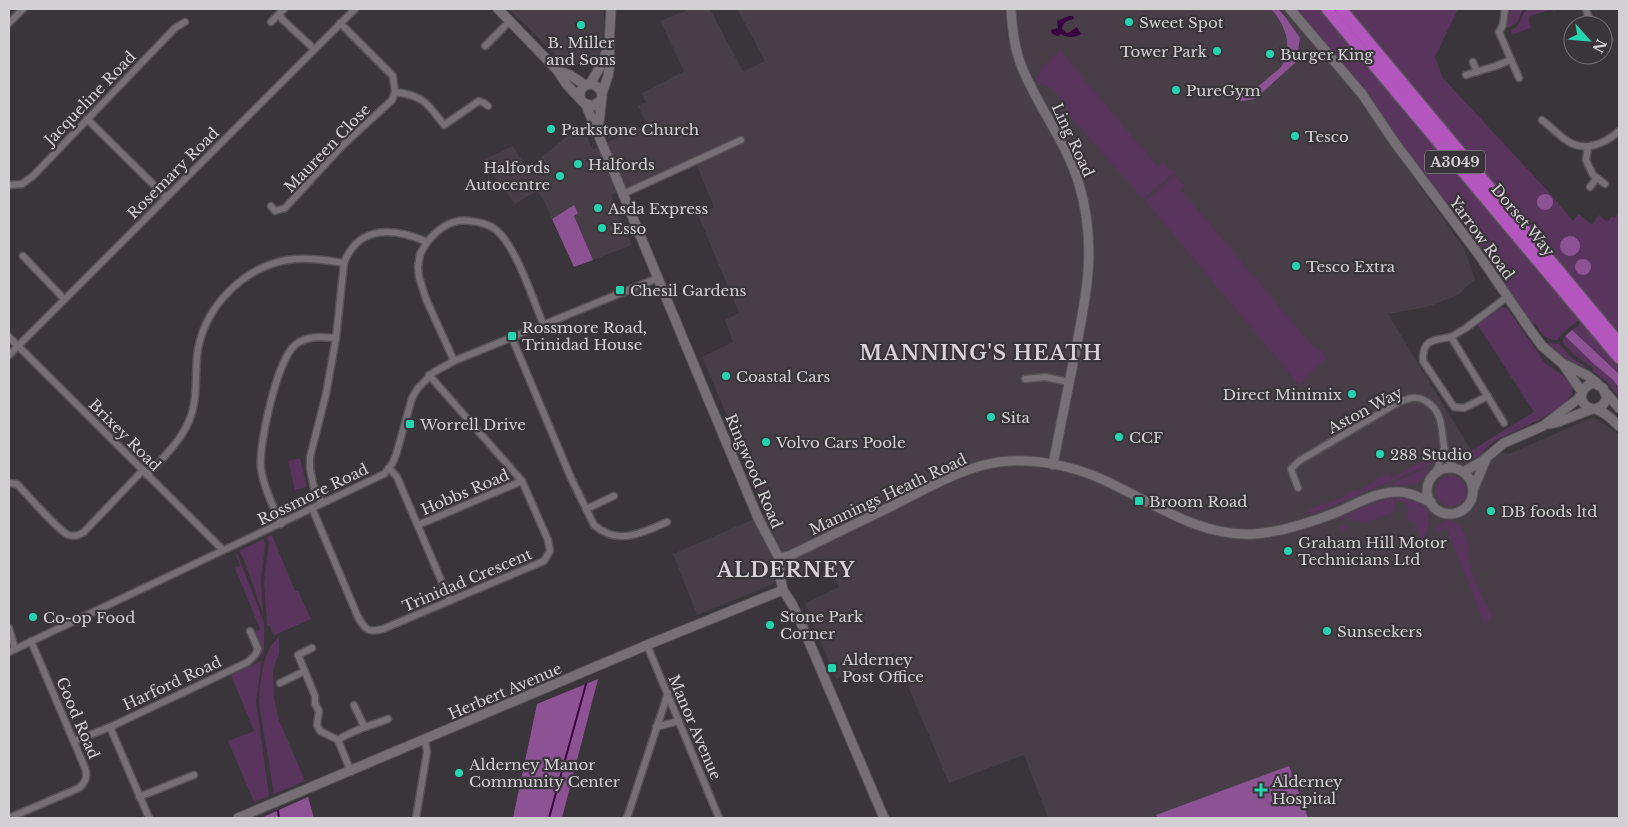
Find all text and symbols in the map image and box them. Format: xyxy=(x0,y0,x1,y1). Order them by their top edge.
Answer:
place label: Sweet Spot xyxy=(1139,13,1224,32)
north arrow xyxy=(1563,15,1613,65)
marker: Sweet Spot xyxy=(1123,16,1135,28)
marker: B. Miller and Sons xyxy=(575,19,587,31)
place label: B. Miller and Sons xyxy=(546,33,616,69)
text: N xyxy=(1589,36,1611,56)
place label: Tower Park xyxy=(1120,42,1208,61)
marker: Tower Park xyxy=(1211,45,1223,57)
place label: Burger King xyxy=(1280,45,1374,64)
street label: Jacqueline Road xyxy=(39,47,140,150)
marker: Burger King xyxy=(1264,48,1276,60)
place label: PureGym xyxy=(1186,81,1261,100)
marker: PureGym xyxy=(1170,84,1182,96)
street label: Maureen Close xyxy=(280,100,374,196)
street label: Ling Road xyxy=(1048,100,1098,180)
place label: Parkstone Church xyxy=(561,120,699,139)
street label: Rosemary Road xyxy=(123,123,223,223)
marker: Parkstone Church xyxy=(545,123,557,135)
place label: Tesco xyxy=(1305,127,1349,146)
marker: Tesco xyxy=(1289,130,1301,142)
road number: A3049 xyxy=(1425,150,1485,173)
place label: Halfords xyxy=(588,155,655,174)
place label: Halfords Autocentre xyxy=(464,158,550,194)
marker: Halfords xyxy=(572,158,584,170)
marker: Halfords Autocentre xyxy=(554,170,566,182)
street label: Dorset Way xyxy=(1487,180,1559,260)
street label: Yarrow Road xyxy=(1445,192,1519,283)
place label: Asda Express xyxy=(607,199,709,218)
marker: Asda Express xyxy=(592,202,604,214)
place label: Esso xyxy=(612,219,647,238)
marker: Esso xyxy=(596,222,608,234)
place label: Tesco Extra xyxy=(1306,257,1396,276)
marker: Tesco Extra xyxy=(1290,260,1302,272)
place label: Chesil Gardens xyxy=(630,281,746,300)
marker: Chesil Gardens xyxy=(614,284,626,296)
place label: Rossmore Road, Trinidad House xyxy=(522,318,647,354)
marker: Rossmore Road, Trinidad House xyxy=(506,330,518,342)
district label: MANNING'S HEATH xyxy=(859,341,1103,365)
place label: Coastal Cars xyxy=(736,367,831,386)
marker: Coastal Cars xyxy=(720,370,732,382)
street label: Aston Way xyxy=(1324,382,1406,438)
place label: Direct Minimix xyxy=(1223,385,1342,404)
marker: Direct Minimix xyxy=(1346,388,1358,400)
street label: Brixey Road xyxy=(85,395,165,475)
place label: Sita xyxy=(1001,408,1030,427)
street label: Ringwood Road xyxy=(721,411,787,531)
marker: Sita xyxy=(985,411,997,423)
place label: Worrell Drive xyxy=(419,415,526,434)
marker: Worrell Drive xyxy=(404,418,416,430)
place label: CCF xyxy=(1129,428,1163,447)
marker: CCF xyxy=(1113,431,1125,443)
place label: Volvo Cars Poole xyxy=(775,433,906,452)
marker: Volvo Cars Poole xyxy=(760,436,772,448)
place label: 288 Studio xyxy=(1390,445,1472,464)
marker: 288 Studio xyxy=(1374,448,1386,460)
street label: Mannings Heath Road xyxy=(806,449,970,539)
street label: Rossmore Road xyxy=(255,459,371,529)
street label: Hobbs Road xyxy=(418,465,512,519)
place label: Broom Road xyxy=(1149,492,1247,511)
marker: Broom Road xyxy=(1133,495,1145,507)
place label: DB foods ltd xyxy=(1501,502,1597,521)
marker: DB foods ltd xyxy=(1485,505,1497,517)
place label: Graham Hill Motor Technicians Ltd xyxy=(1298,533,1448,569)
street label: Trinidad Crescent xyxy=(399,544,535,616)
marker: Graham Hill Motor Technicians Ltd xyxy=(1282,545,1294,557)
district label: ALDERNEY xyxy=(716,558,855,582)
place label: Stone Park Corner xyxy=(780,607,864,643)
place label: Co-op Food xyxy=(43,608,135,627)
marker: Co-op Food xyxy=(27,611,39,623)
marker: Stone Park Corner xyxy=(764,619,776,631)
place label: Sunseekers xyxy=(1337,622,1422,641)
marker: Sunseekers xyxy=(1321,625,1333,637)
place label: Alderney Post Office xyxy=(841,650,924,686)
street label: Harford Road xyxy=(120,652,224,714)
street label: Herbert Avenue xyxy=(445,659,565,723)
marker: Alderney Post Office xyxy=(826,662,838,674)
street label: Manor Avenue xyxy=(664,672,726,782)
street label: Good Road xyxy=(52,674,104,762)
place label: Alderney Manor Community Center xyxy=(468,755,621,791)
marker: Alderney Manor Community Center xyxy=(453,767,465,779)
place label: Alderney Hospital xyxy=(1271,772,1343,808)
marker: Alderney Hospital xyxy=(1254,783,1268,797)

